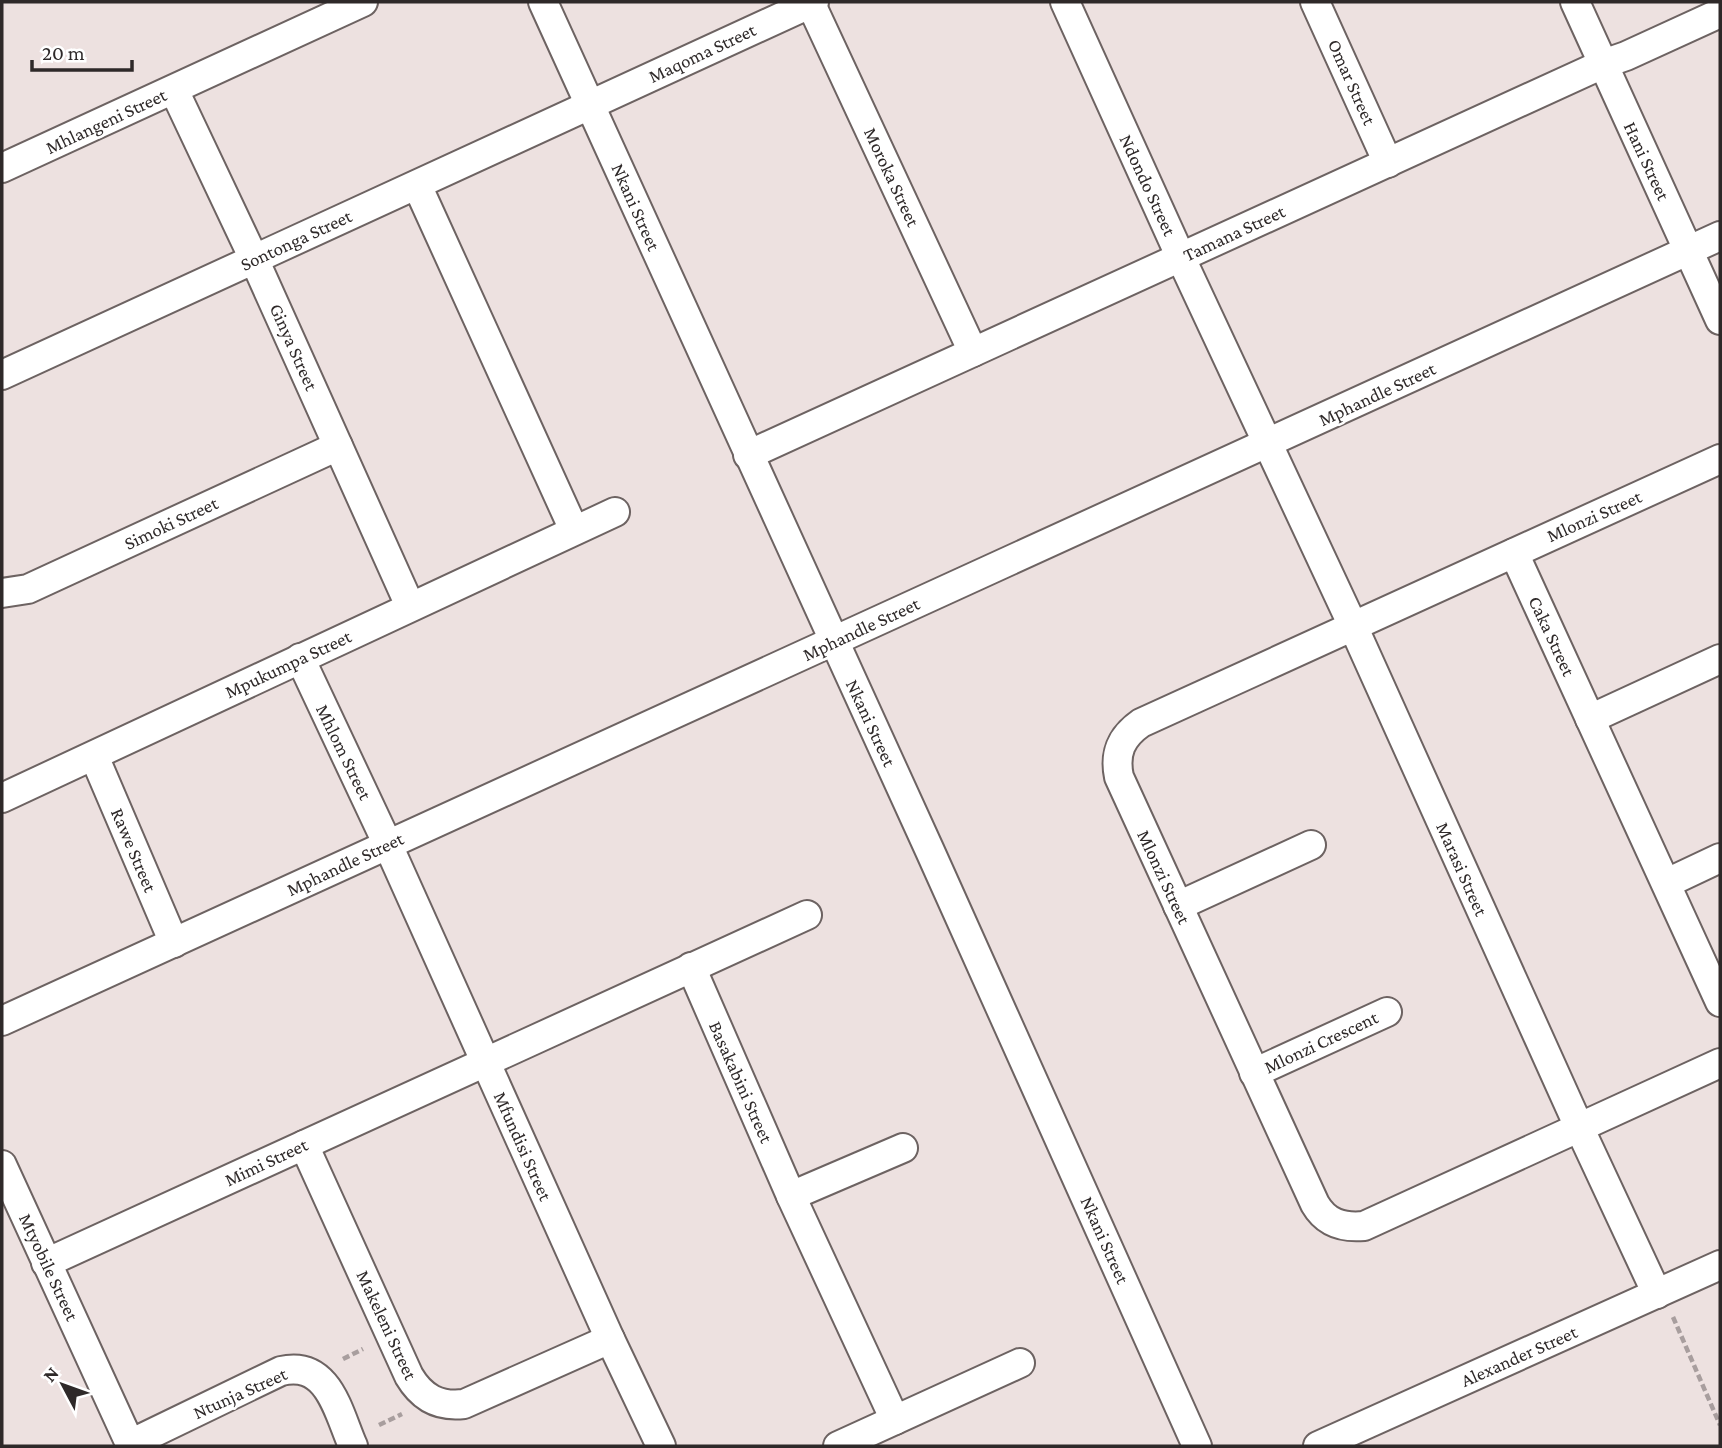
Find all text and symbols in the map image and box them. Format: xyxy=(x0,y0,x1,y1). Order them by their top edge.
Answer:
street label: Maqoma Street xyxy=(645,19,760,87)
scale bar xyxy=(32,28,131,72)
street label: Omar Street xyxy=(1324,36,1381,129)
text: 20 m xyxy=(42,41,85,65)
street label: Mhlangeni Street xyxy=(42,84,170,158)
street label: Hani Street xyxy=(1620,118,1675,204)
street label: Moroka Street xyxy=(860,124,924,230)
street label: Ndondo Street xyxy=(1115,131,1181,240)
street label: Nkani Street xyxy=(607,160,665,255)
street label: Tamana Street xyxy=(1180,200,1289,266)
street label: Sontonga Street xyxy=(237,205,356,275)
street label: Ginya Street xyxy=(266,300,323,394)
street label: Mphandle Street xyxy=(1315,357,1439,430)
street label: Mlonzi Street xyxy=(1543,485,1645,546)
street label: Simoki Street xyxy=(121,492,222,554)
street label: Mphandle Street xyxy=(799,592,923,665)
street label: Caka Street xyxy=(1524,593,1580,680)
street label: Mpukumpa Street xyxy=(221,625,355,702)
street label: Nkani Street xyxy=(842,676,901,770)
street label: Mhlom Street xyxy=(312,701,376,804)
street label: Rawe Street xyxy=(107,805,161,896)
street label: Marasi Street xyxy=(1432,819,1492,920)
street label: Mphandle Street xyxy=(283,827,407,900)
street label: Mlonzi Street xyxy=(1133,827,1195,928)
street label: Mlonzi Crescent xyxy=(1261,1006,1382,1078)
street label: Basakabini Street xyxy=(705,1018,778,1147)
street label: Mfundisi Street xyxy=(490,1088,557,1204)
street label: Mimi Street xyxy=(221,1133,311,1190)
street label: Nkani Street xyxy=(1076,1193,1134,1288)
street label: Mtyobile Street xyxy=(15,1210,83,1325)
street label: Makeleni Street xyxy=(352,1267,422,1384)
street label: Alexander Street xyxy=(1458,1321,1581,1391)
north arrow xyxy=(28,1350,98,1420)
text: N xyxy=(38,1362,63,1386)
street label: Ntunja Street xyxy=(190,1363,291,1424)

